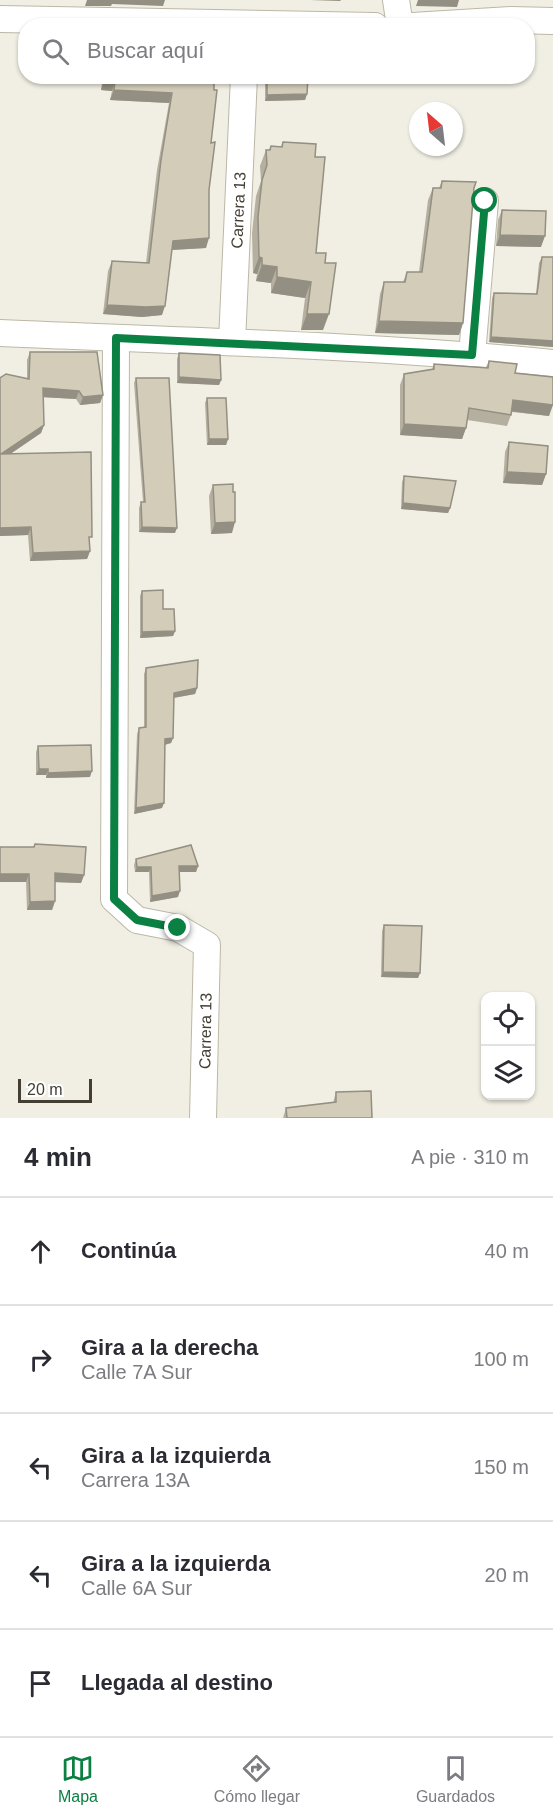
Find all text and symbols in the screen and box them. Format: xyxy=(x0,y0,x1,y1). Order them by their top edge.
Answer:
search box xyxy=(18,18,535,84)
icon: search xyxy=(39,35,72,68)
text: Buscar aquí xyxy=(87,38,204,63)
north arrow xyxy=(409,102,463,156)
street label: Carrera 13 xyxy=(228,171,249,249)
route start xyxy=(471,187,497,213)
route end xyxy=(164,914,190,940)
map controls xyxy=(481,992,535,1100)
button: locate xyxy=(481,992,535,1046)
street label: Carrera 13 xyxy=(196,993,215,1069)
button: layers xyxy=(481,1046,535,1100)
scale bar xyxy=(18,1076,92,1104)
text: 20 m xyxy=(27,1081,63,1098)
text: 4 min xyxy=(24,1142,92,1172)
text: A pie · 310 m xyxy=(411,1146,529,1168)
icon: ahead xyxy=(24,1235,57,1268)
text: Continúa xyxy=(81,1238,176,1263)
text: 40 m xyxy=(485,1240,529,1262)
text: Gira a la derecha xyxy=(81,1335,258,1360)
icon: right xyxy=(24,1343,57,1376)
text: 100 m xyxy=(473,1348,529,1370)
text: Calle 7A Sur xyxy=(81,1361,192,1383)
text: Gira a la izquierda xyxy=(81,1443,271,1468)
icon: left xyxy=(24,1451,57,1484)
text: 150 m xyxy=(473,1456,529,1478)
text: Carrera 13A xyxy=(81,1469,190,1491)
text: Gira a la izquierda xyxy=(81,1551,271,1576)
icon: left xyxy=(24,1559,57,1592)
text: 20 m xyxy=(485,1564,529,1586)
text: Calle 6A Sur xyxy=(81,1577,192,1599)
icon: arrive xyxy=(24,1667,57,1700)
text: Llegada al destino xyxy=(81,1670,273,1695)
tab: Mapa xyxy=(58,1752,98,1806)
tab: Cómo llegar xyxy=(214,1752,300,1806)
tab: Guardados xyxy=(416,1752,495,1806)

